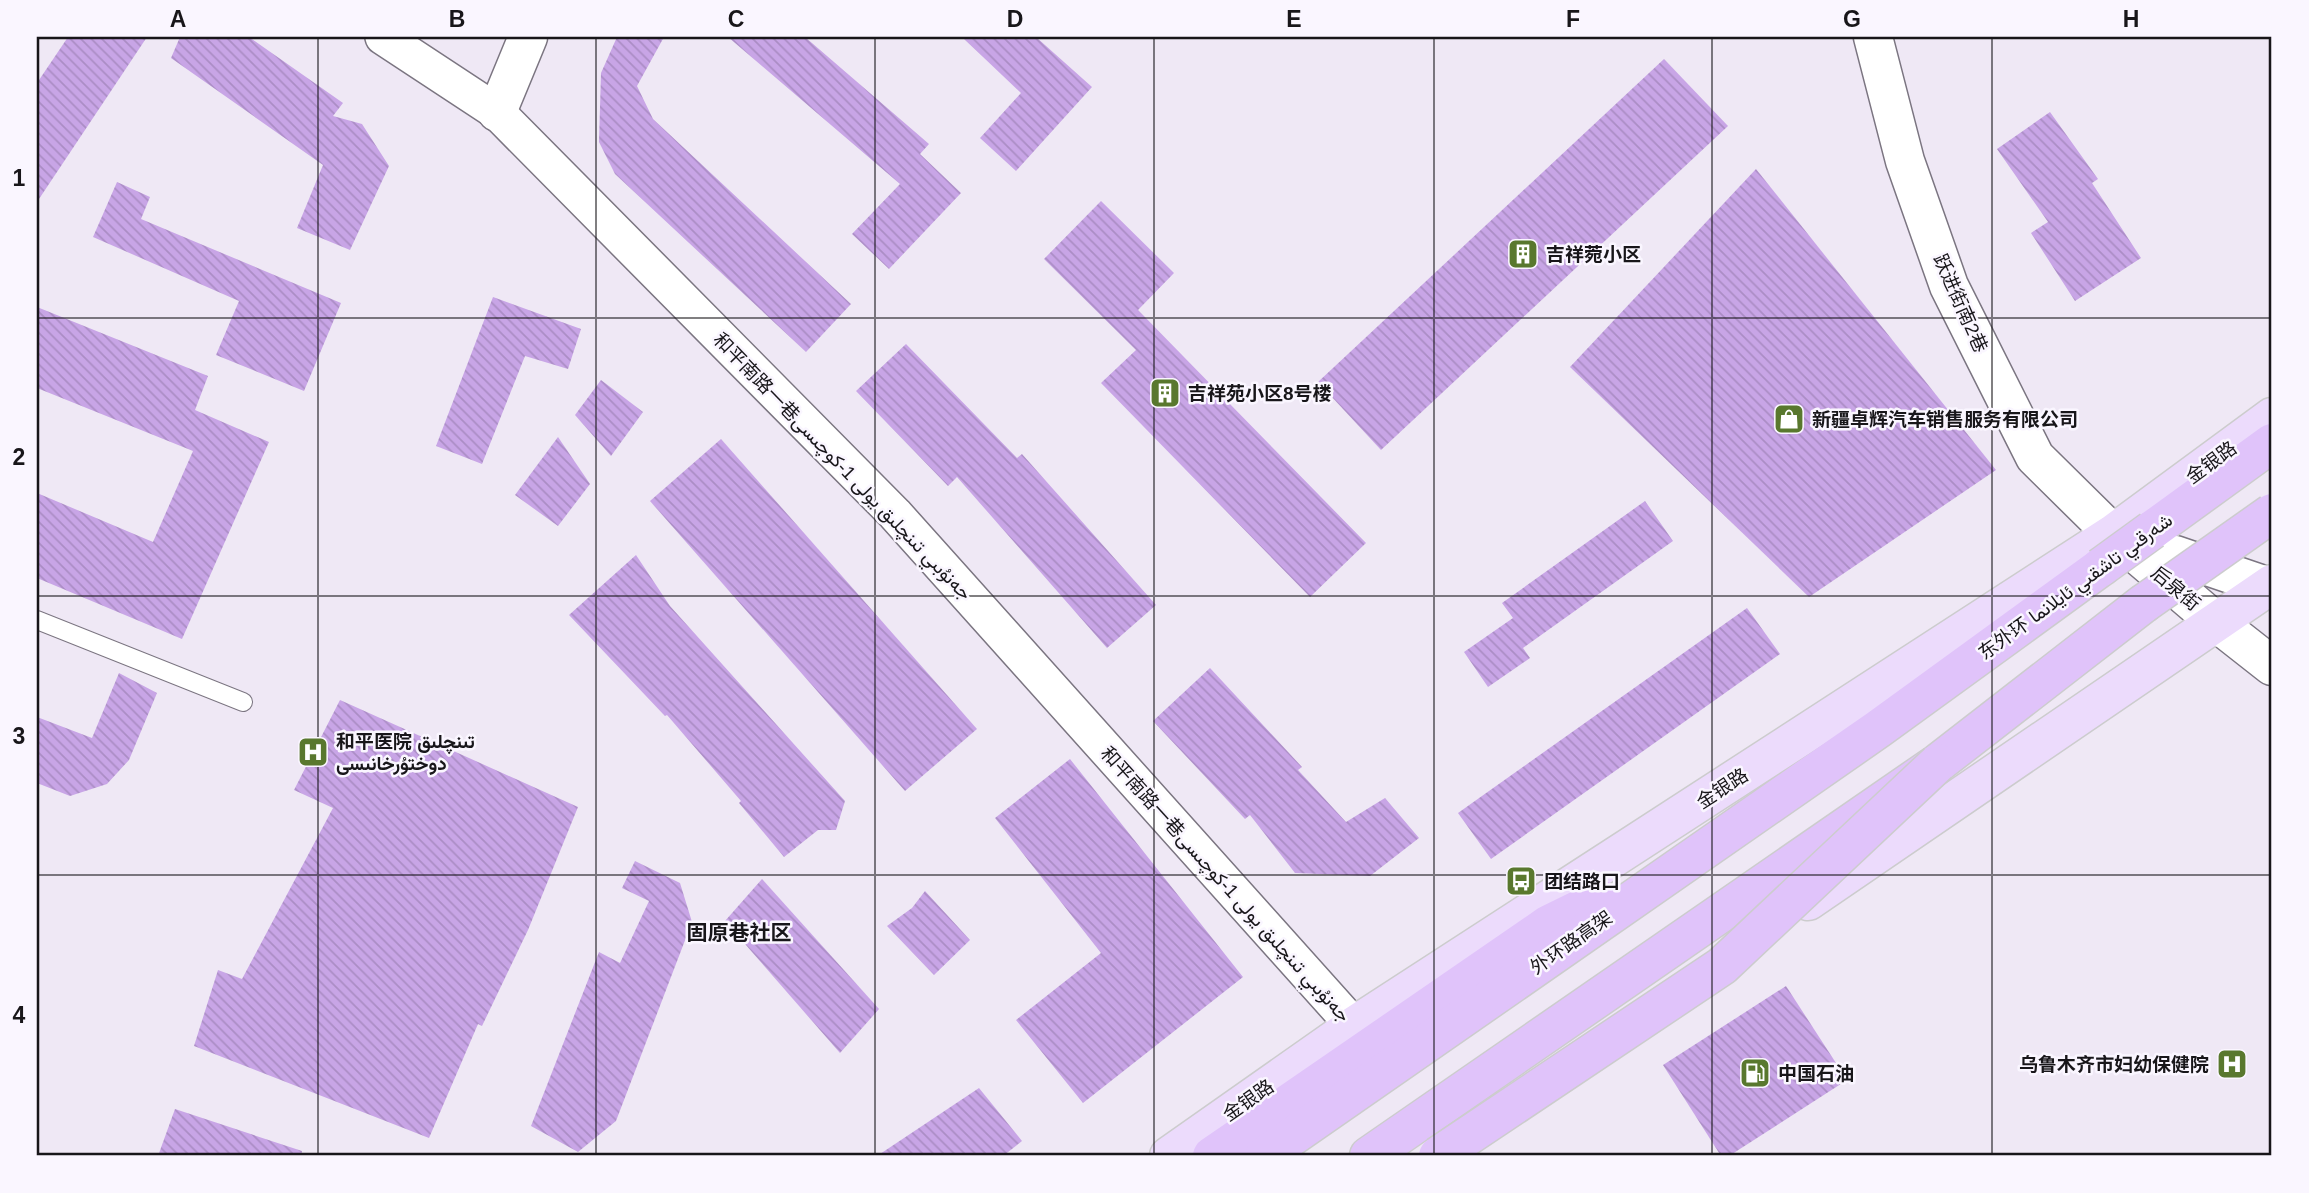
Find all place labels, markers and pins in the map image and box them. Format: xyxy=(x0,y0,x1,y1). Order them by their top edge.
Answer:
building icon: 吉祥菀小区 xyxy=(1506,237,1540,271)
place label: 吉祥菀小区 xyxy=(1546,244,1641,265)
building icon: 吉祥苑小区8号楼 xyxy=(1148,376,1182,410)
place label: 吉祥苑小区8号楼 xyxy=(1188,383,1332,404)
shop icon: 新疆卓辉汽车销售服务有限公司 xyxy=(1772,402,1806,436)
place label: 新疆卓辉汽车销售服务有限公司 xyxy=(1812,409,2078,430)
place label: 和平医院 تىنچلىق دوختۇرخانىسى xyxy=(336,731,475,776)
hospital icon: 和平医院 تىنچلىق دوختۇرخانىسى xyxy=(296,735,330,769)
bus stop icon: 团结路口 xyxy=(1504,864,1538,898)
place label: 团结路口 xyxy=(1544,871,1620,892)
hospital icon: 乌鲁木齐市妇幼保健院 xyxy=(2215,1047,2249,1081)
place label: 乌鲁木齐市妇幼保健院 xyxy=(2019,1054,2209,1075)
fuel station icon: 中国石油 xyxy=(1738,1056,1772,1090)
place label: 中国石油 xyxy=(1778,1063,1854,1084)

